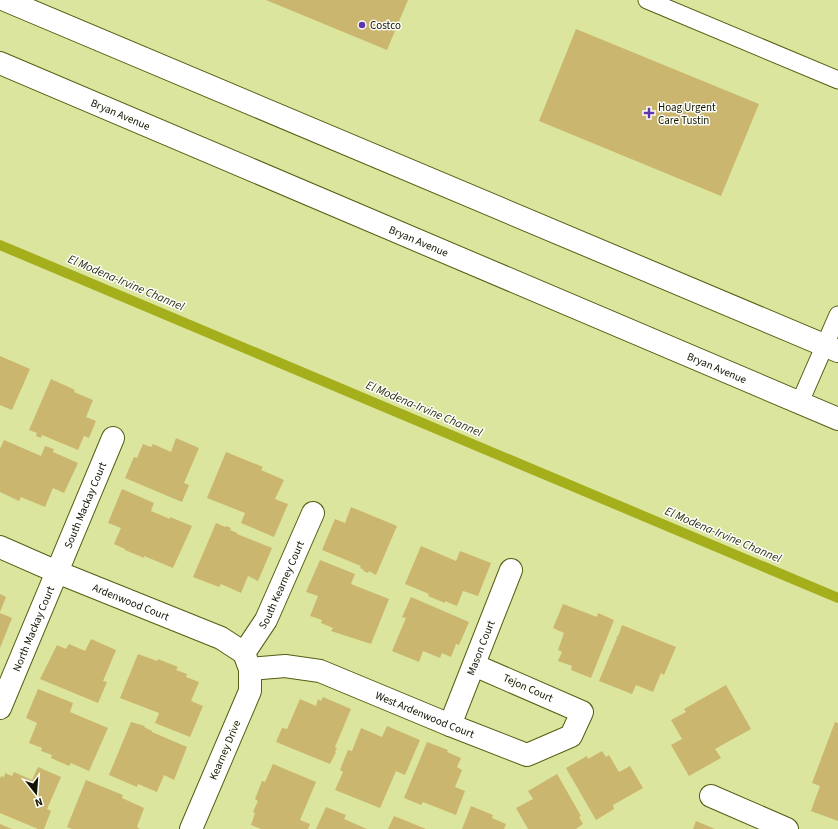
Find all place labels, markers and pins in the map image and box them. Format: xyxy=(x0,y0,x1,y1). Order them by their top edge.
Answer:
place label: Costco xyxy=(370,18,401,33)
marker: Costco xyxy=(357,20,367,30)
place label: Hoag Urgent Care Tustin xyxy=(658,100,716,128)
marker: Hoag Urgent Care Tustin xyxy=(643,107,655,119)

